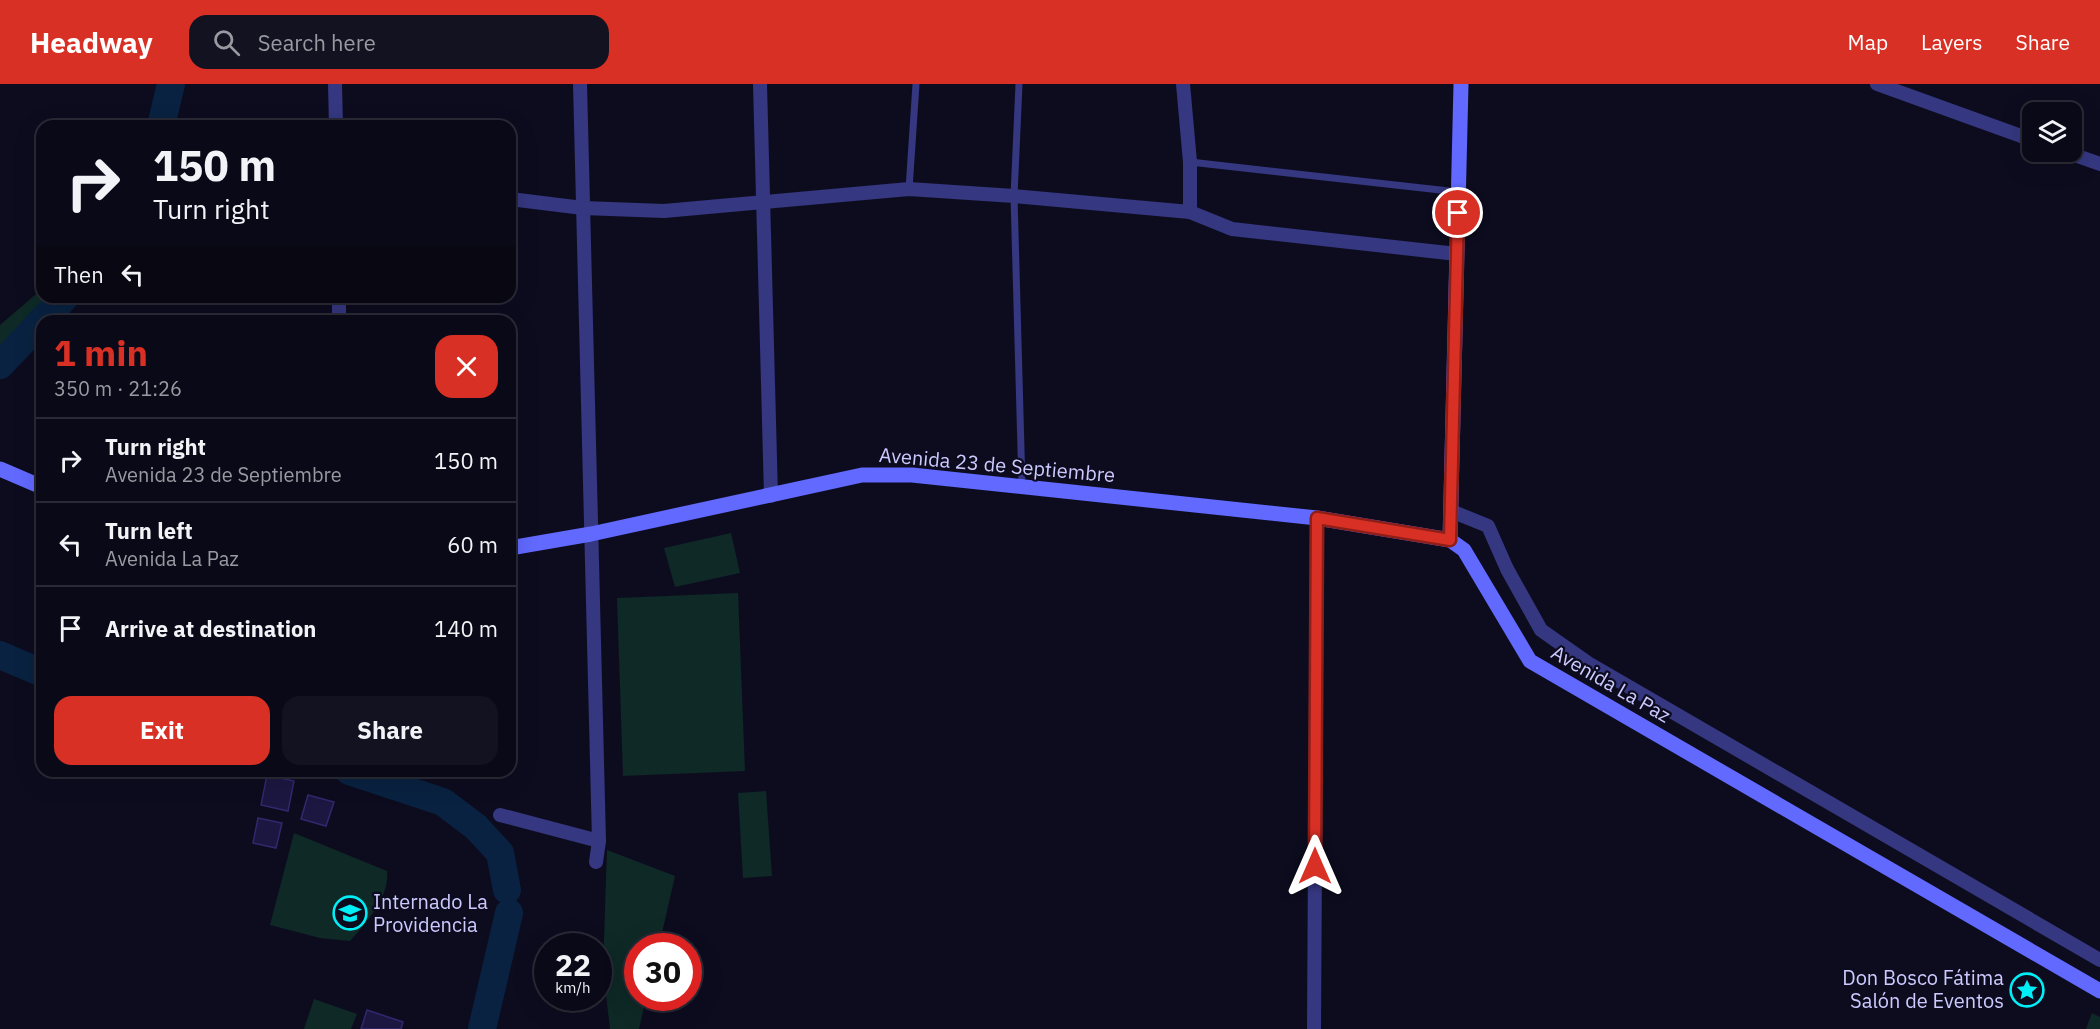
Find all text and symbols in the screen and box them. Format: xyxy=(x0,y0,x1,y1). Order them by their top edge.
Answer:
search box xyxy=(189,15,609,69)
text: Headway xyxy=(30,24,153,61)
icon: search xyxy=(210,26,243,59)
text: Search here xyxy=(258,28,376,57)
text: Map xyxy=(1848,28,1888,56)
text: Layers xyxy=(1921,28,1983,56)
text: Share xyxy=(2016,28,2070,56)
map controls xyxy=(2022,102,2082,162)
button: layers xyxy=(2022,102,2082,162)
text: 150 m xyxy=(153,138,276,193)
icon: right xyxy=(54,144,132,222)
pin xyxy=(1432,187,1483,238)
text: Turn right xyxy=(153,191,270,226)
icon: arrive xyxy=(1441,196,1474,229)
icon: left xyxy=(116,258,149,291)
text: Then xyxy=(54,260,104,289)
text: 1 min xyxy=(54,329,148,376)
button: close xyxy=(435,335,498,398)
text: 350 m · 21:26 xyxy=(54,375,182,402)
text: Turn right xyxy=(105,432,206,461)
street label: Avenida 23 de Septiembre xyxy=(878,441,1116,488)
icon: right xyxy=(54,444,87,477)
text: 150 m xyxy=(434,446,498,475)
text: Avenida 23 de Septiembre xyxy=(105,461,342,488)
text: Turn left xyxy=(105,516,193,545)
icon: left xyxy=(54,528,87,561)
text: 60 m xyxy=(447,530,498,559)
text: Avenida La Paz xyxy=(105,545,239,572)
icon: arrive xyxy=(54,612,87,645)
text: Arrive at destination xyxy=(105,614,316,643)
text: 140 m xyxy=(434,614,498,643)
street label: Avenida La Paz xyxy=(1547,638,1676,729)
button: Exit xyxy=(54,696,270,765)
button: Share xyxy=(282,696,498,765)
position arrow xyxy=(1283,834,1347,898)
place label: Internado La Providencia xyxy=(373,888,488,938)
school or university icon: Internado La Providencia xyxy=(332,895,368,931)
speed limit sign: 30 xyxy=(624,933,702,1011)
text: 22 xyxy=(555,945,591,984)
place label: Don Bosco Fátima Salón de Eventos xyxy=(1842,964,2004,1014)
place icon: Don Bosco Fátima Salón de Eventos xyxy=(2009,972,2045,1008)
text: km/h xyxy=(555,978,591,997)

